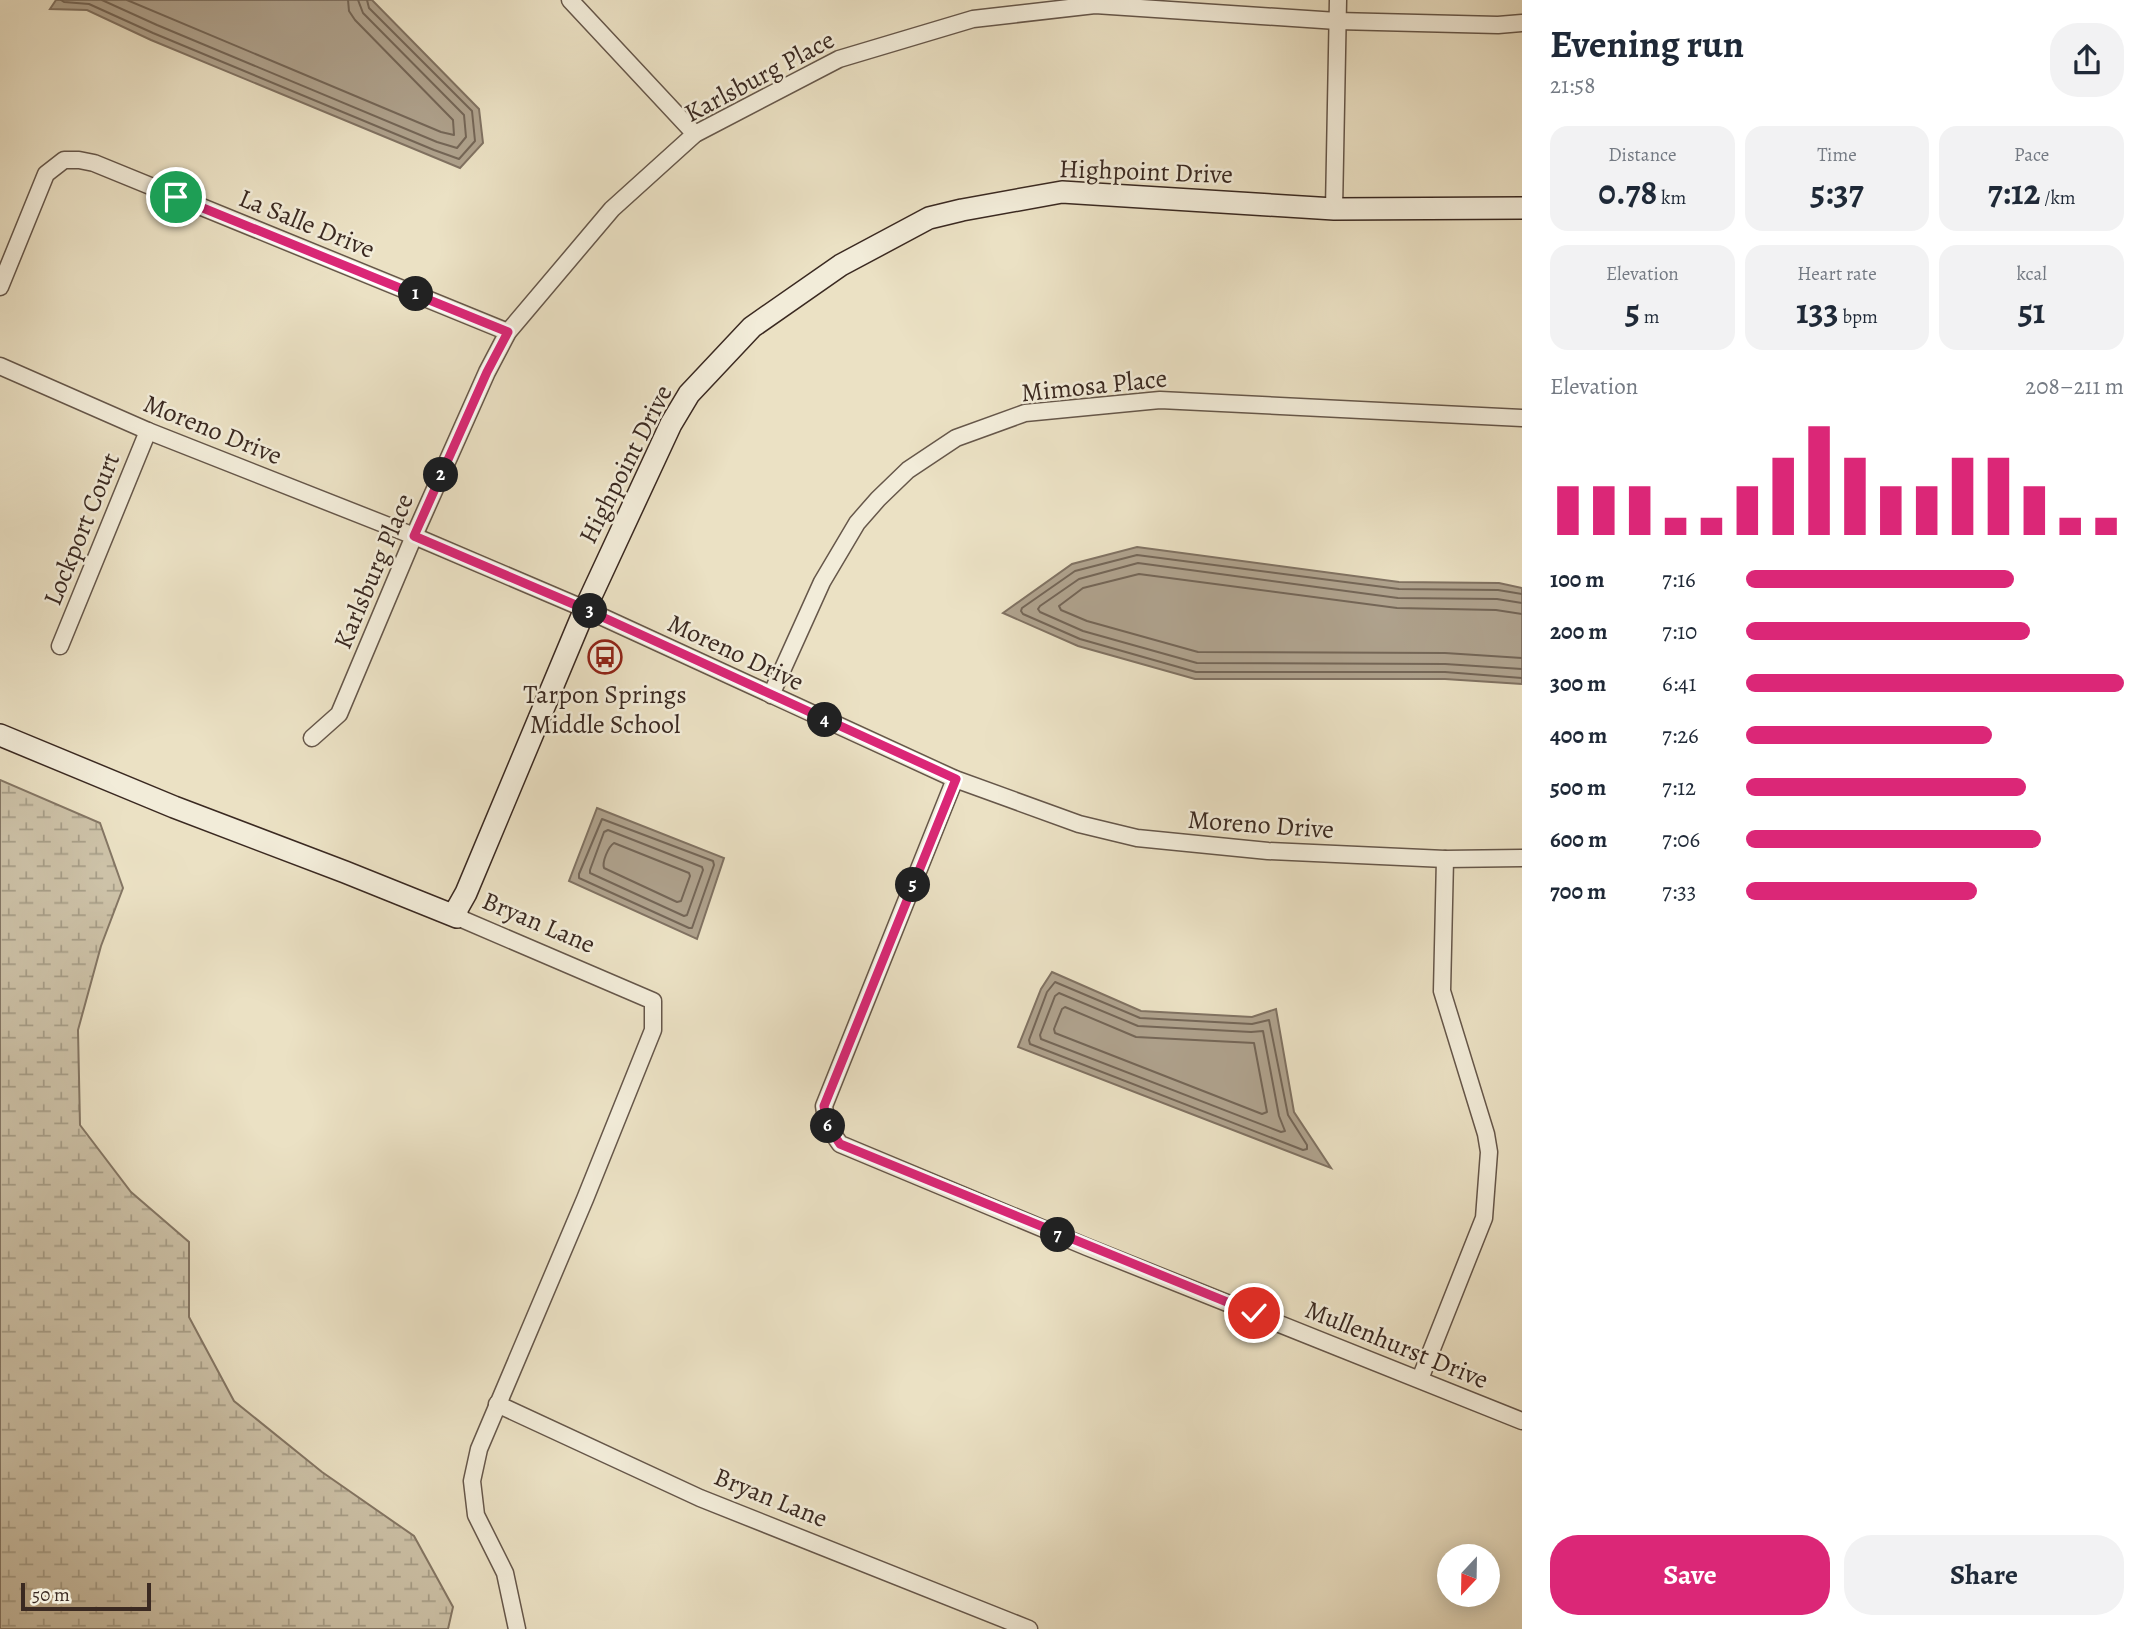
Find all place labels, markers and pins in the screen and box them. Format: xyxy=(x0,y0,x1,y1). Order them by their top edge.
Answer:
pin xyxy=(146,167,206,227)
pin: 1 xyxy=(398,276,434,312)
pin: 2 xyxy=(424,458,458,492)
pin: 3 xyxy=(572,594,608,628)
bus stop icon: Tarpon Springs Middle School xyxy=(586,638,624,676)
place label: Tarpon Springs Middle School xyxy=(523,677,687,742)
pin: 4 xyxy=(808,702,842,738)
pin: 5 xyxy=(895,868,930,903)
pin: 6 xyxy=(810,1108,846,1144)
pin: 7 xyxy=(1040,1218,1076,1252)
pin xyxy=(1224,1283,1284,1343)

